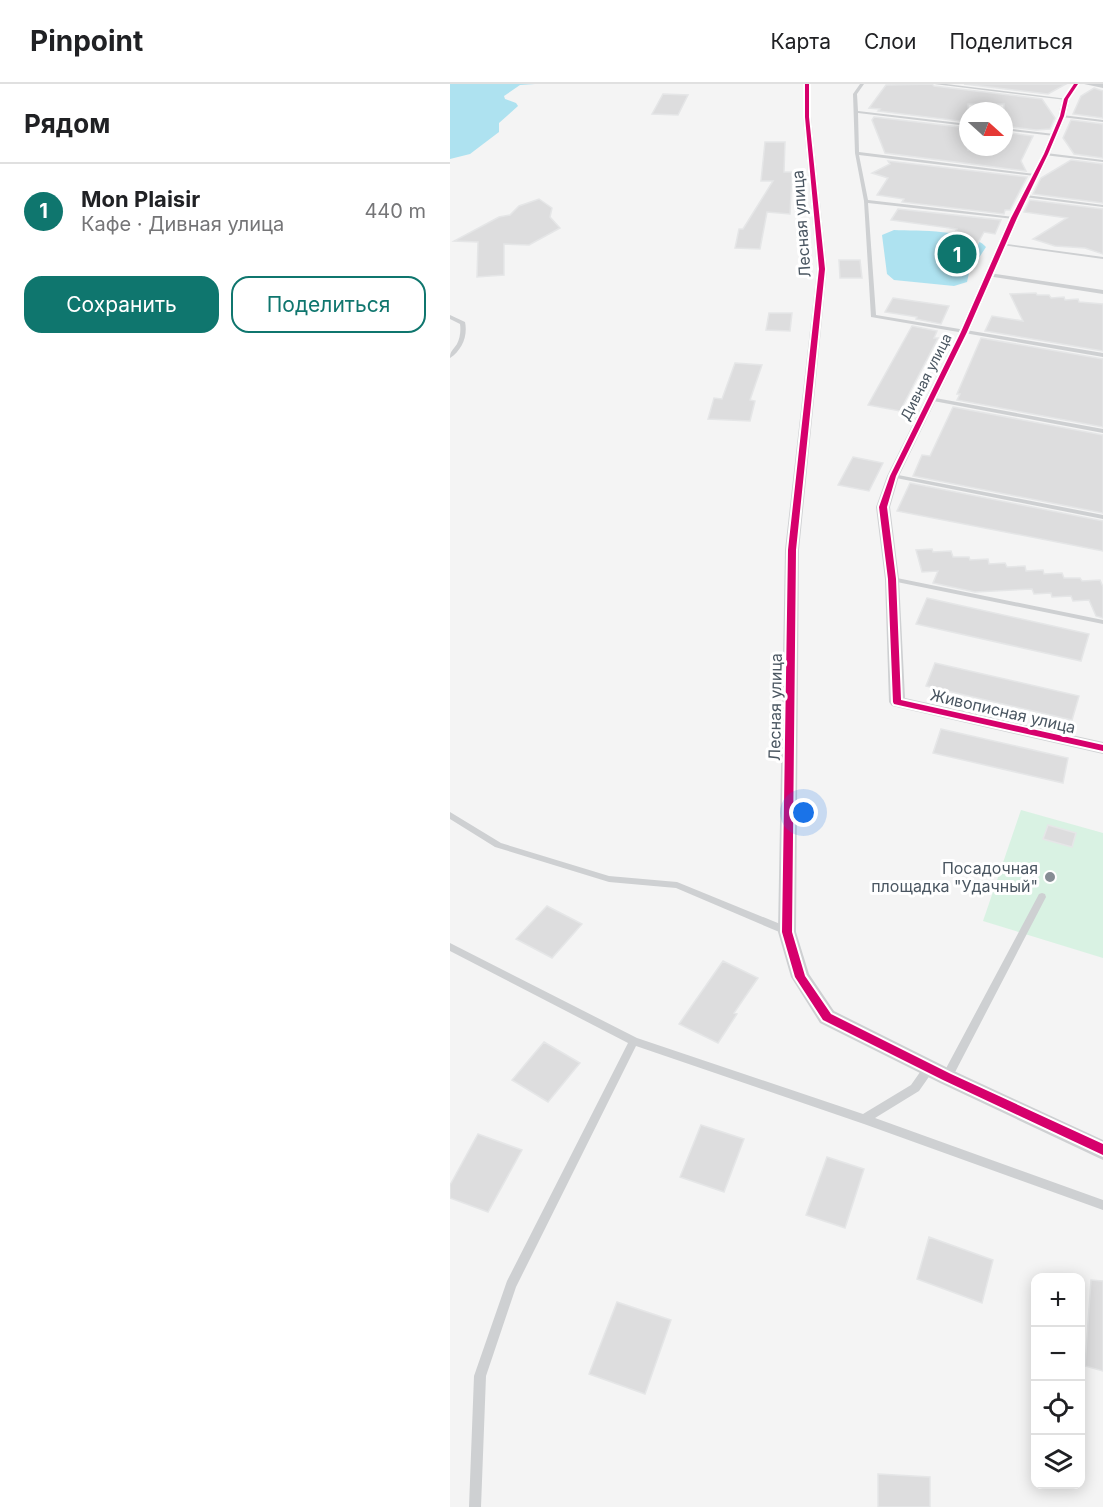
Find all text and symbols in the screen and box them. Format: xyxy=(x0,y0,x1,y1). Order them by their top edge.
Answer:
text: Pinpoint xyxy=(30,24,143,58)
text: Карта xyxy=(771,29,831,54)
text: Слои xyxy=(864,29,916,54)
text: Поделиться xyxy=(949,29,1073,54)
north arrow xyxy=(959,102,1013,156)
text: Рядом xyxy=(24,108,110,139)
street label: Лесная улица xyxy=(787,170,815,278)
text: Mon Plaisir xyxy=(81,186,200,212)
text: 1 xyxy=(39,199,48,223)
text: 440 m xyxy=(364,199,426,223)
text: Кафе · Дивная улица xyxy=(81,212,284,236)
pin: 1 xyxy=(938,232,976,276)
button: Сохранить xyxy=(24,276,219,333)
button: Поделиться xyxy=(231,276,426,333)
street label: Дивная улица xyxy=(896,330,955,423)
street label: Лесная улица xyxy=(764,653,786,761)
street label: Живописная улица xyxy=(928,685,1078,737)
your location xyxy=(789,798,818,827)
place label: Посадочная площадка "Удачный" xyxy=(871,858,1038,896)
marker: Посадочная площадка "Удачный" xyxy=(1043,870,1057,884)
map controls xyxy=(1031,1273,1085,1489)
button: + xyxy=(1031,1273,1085,1327)
button: − xyxy=(1031,1327,1085,1381)
button: locate xyxy=(1031,1381,1085,1435)
button: layers xyxy=(1031,1435,1085,1489)

